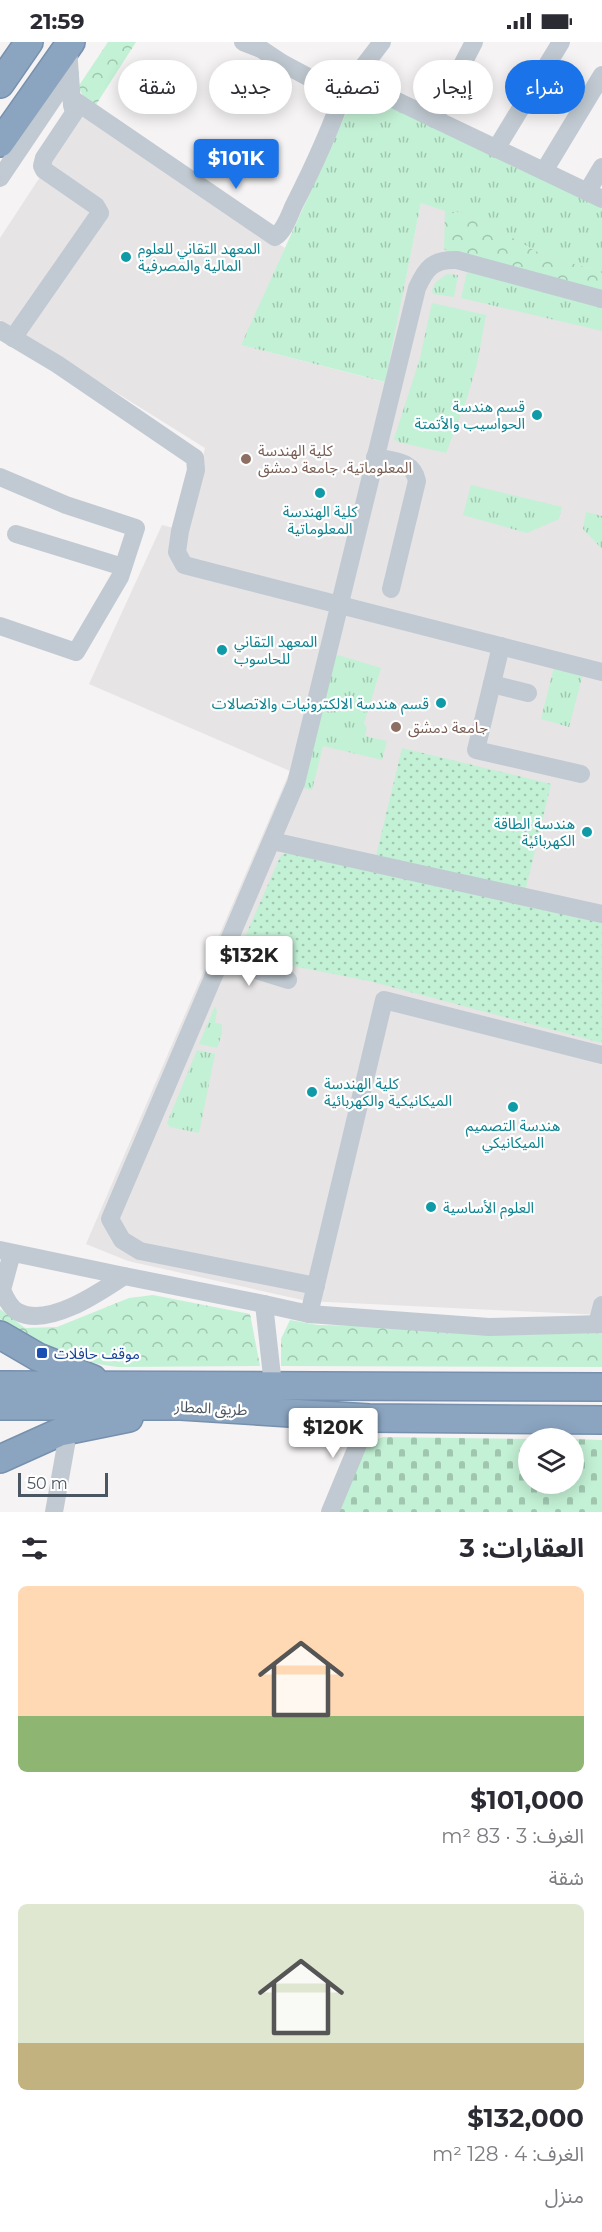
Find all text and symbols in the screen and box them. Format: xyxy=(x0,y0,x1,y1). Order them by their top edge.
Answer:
text: 21:59 xyxy=(30,8,84,35)
chip: شقة xyxy=(118,60,197,114)
chip: جديد xyxy=(209,60,292,114)
chip: تصفية xyxy=(304,60,401,114)
chip: إيجار xyxy=(413,60,493,114)
chip: شراء xyxy=(505,60,585,114)
pin: $101K xyxy=(194,139,278,190)
text: $101K xyxy=(208,146,264,170)
place label: المعهد التقاني للعلوم المالية والمصرفية xyxy=(138,239,260,275)
marker: المعهد التقاني للعلوم المالية والمصرفية xyxy=(119,250,133,264)
place label: قسم هندسة الحواسيب والأتمتة xyxy=(415,397,525,433)
marker: قسم هندسة الحواسيب والأتمتة xyxy=(530,408,544,422)
place label: كلية الهندسة المعلوماتية، جامعة دمشق xyxy=(258,441,412,478)
marker: كلية الهندسة المعلوماتية، جامعة دمشق xyxy=(239,452,253,466)
marker: كلية الهندسة المعلوماتية xyxy=(313,486,327,500)
place label: كلية الهندسة المعلوماتية xyxy=(283,502,358,538)
place label: المعهد التقاني للحاسوب xyxy=(234,632,317,668)
marker: المعهد التقاني للحاسوب xyxy=(215,643,229,657)
place label: قسم هندسة الالكترونيات والاتصالات xyxy=(212,694,429,715)
marker: قسم هندسة الالكترونيات والاتصالات xyxy=(434,696,448,710)
place label: جامعة دمشق xyxy=(408,718,488,738)
marker: جامعة دمشق xyxy=(389,720,403,734)
place label: هندسة الطاقة الكهربائية xyxy=(494,814,575,850)
marker: هندسة الطاقة الكهربائية xyxy=(580,825,594,839)
pin: $132K xyxy=(207,936,291,987)
text: $132K xyxy=(220,943,278,967)
place label: كلية الهندسة الميكانيكية والكهربائية xyxy=(324,1074,452,1110)
marker: كلية الهندسة الميكانيكية والكهربائية xyxy=(305,1085,319,1099)
marker: هندسة التصميم الميكانيكي xyxy=(506,1100,520,1114)
place label: هندسة التصميم الميكانيكي xyxy=(466,1116,560,1154)
place label: العلوم الأساسية xyxy=(443,1198,534,1219)
marker: العلوم الأساسية xyxy=(424,1200,438,1214)
place label: موقف حافلات xyxy=(54,1344,140,1363)
marker: موقف حافلات xyxy=(35,1346,49,1360)
street label: طريق المطار xyxy=(173,1397,248,1420)
pin: $120K xyxy=(291,1408,375,1459)
text: $120K xyxy=(303,1415,363,1439)
map controls xyxy=(518,1428,584,1494)
button: layers xyxy=(518,1428,584,1494)
scale bar xyxy=(18,1470,108,1498)
text: 50 m xyxy=(27,1474,68,1493)
icon: filters xyxy=(18,1532,51,1565)
text: العقارات: 3 xyxy=(460,1532,584,1564)
icon: home xyxy=(247,1625,355,1733)
text: $101,000 xyxy=(470,1784,584,1816)
text: الغرف: 3 · 83 m² xyxy=(441,1824,584,1848)
text: شقة xyxy=(549,1866,584,1890)
icon: home xyxy=(247,1943,355,2051)
text: $132,000 xyxy=(467,2102,584,2134)
text: الغرف: 4 · 128 m² xyxy=(432,2142,584,2166)
text: منزل xyxy=(545,2184,584,2208)

